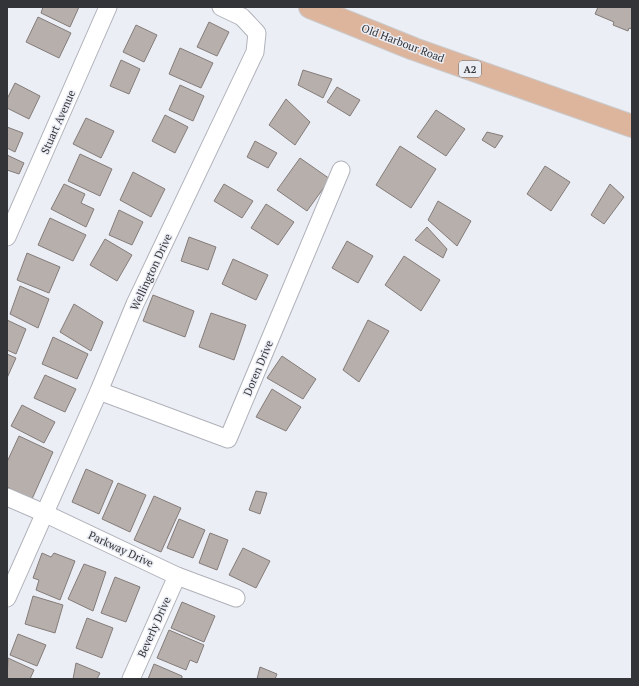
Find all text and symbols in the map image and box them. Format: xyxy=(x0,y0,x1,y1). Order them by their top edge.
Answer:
street label: Old Harbour Road xyxy=(359,21,447,65)
road number: A2 xyxy=(459,61,481,77)
street label: Stuart Avenue xyxy=(38,87,79,156)
street label: Wellington Drive xyxy=(127,231,175,313)
street label: Doren Drive xyxy=(240,338,276,398)
street label: Parkway Drive xyxy=(86,528,156,570)
street label: Beverly Drive xyxy=(134,594,174,660)

